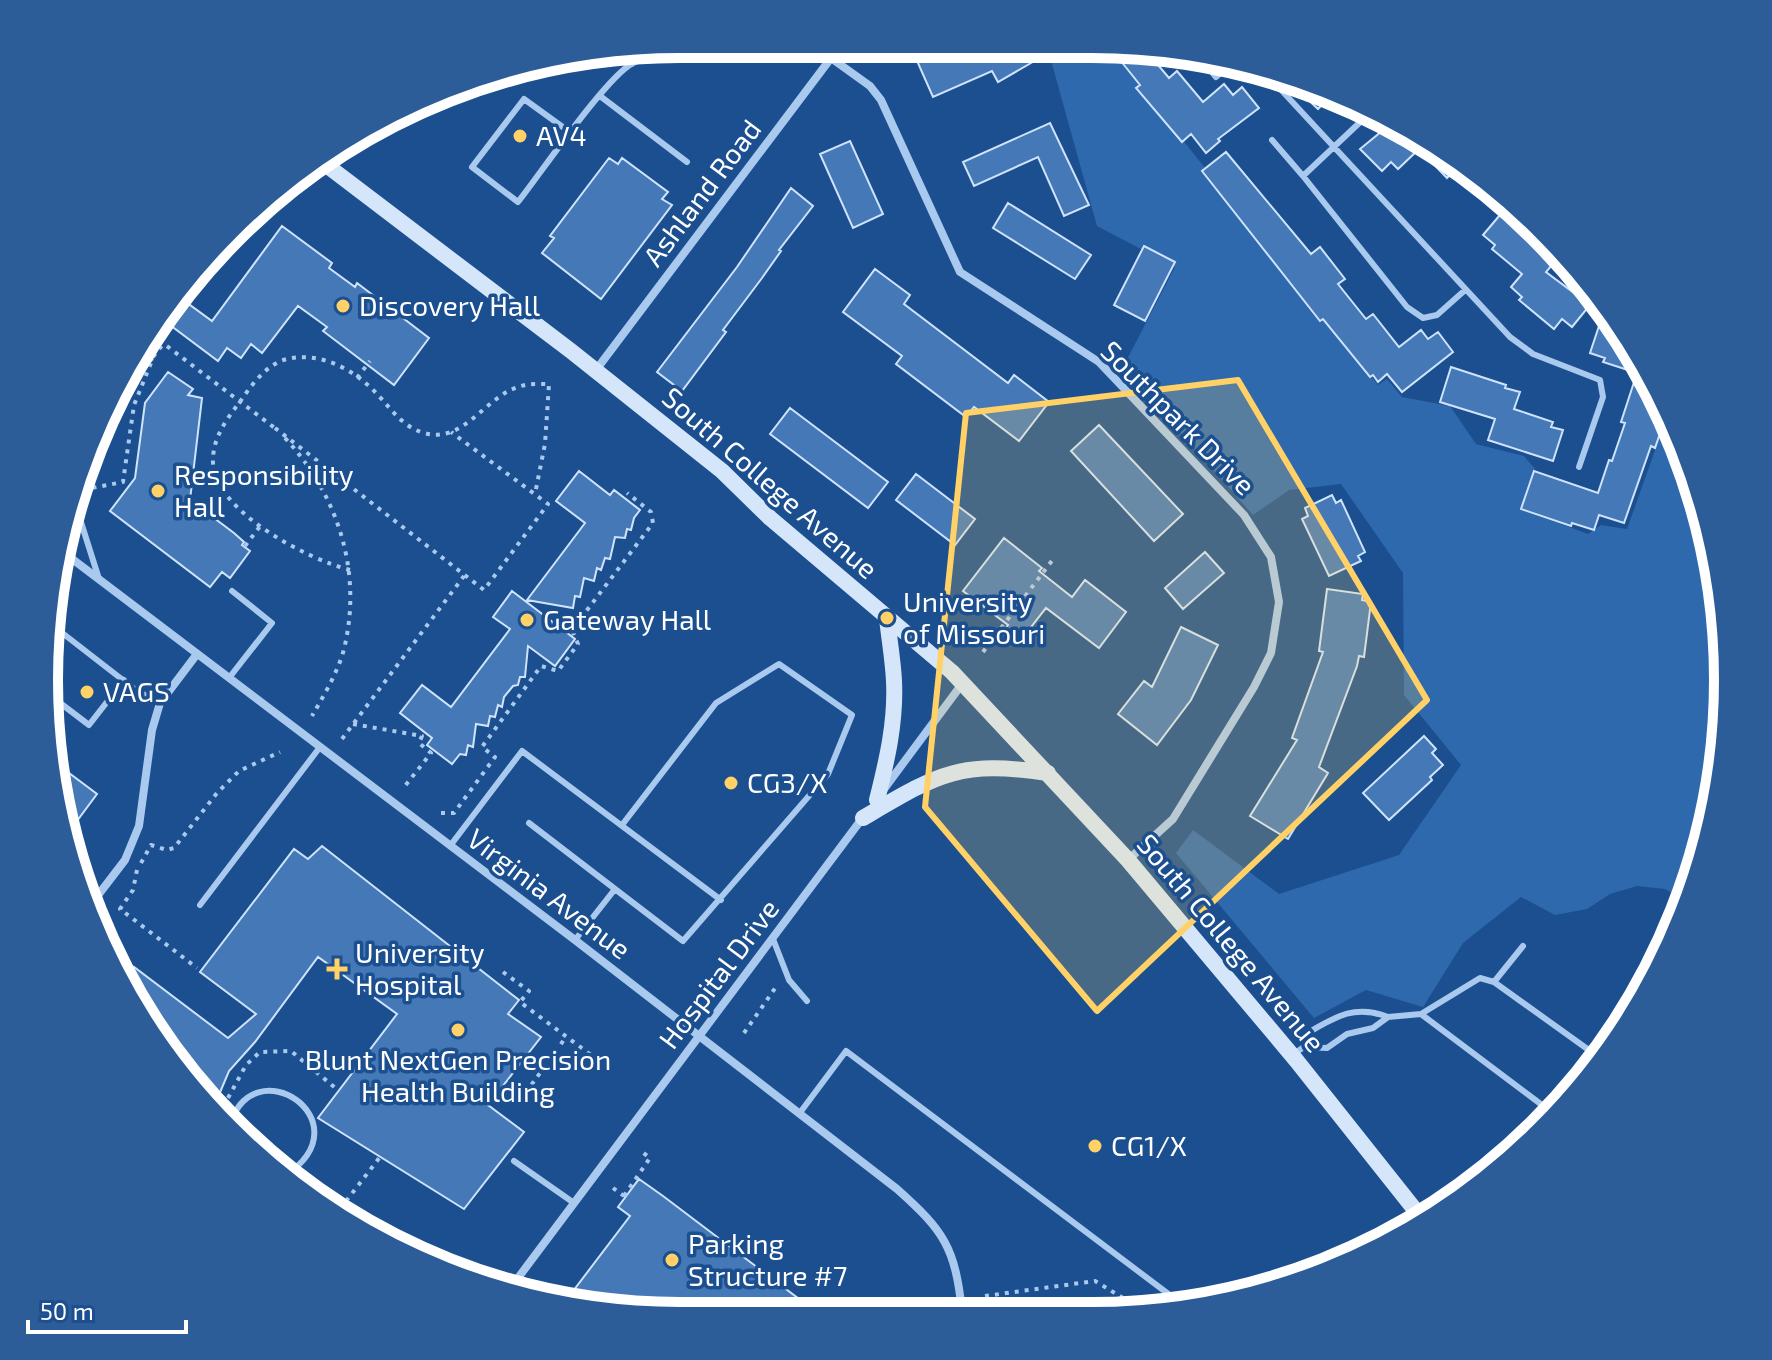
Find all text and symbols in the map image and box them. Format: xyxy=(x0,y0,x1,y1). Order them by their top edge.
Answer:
street label: Ashland Road xyxy=(635,112,767,272)
place label: AV4 xyxy=(536,118,587,152)
marker: AV4 xyxy=(511,127,529,145)
place label: Discovery Hall xyxy=(359,288,541,322)
marker: Discovery Hall xyxy=(334,297,352,315)
street label: Southpark Drive xyxy=(1095,333,1263,501)
street label: South College Avenue xyxy=(656,379,885,585)
place label: Responsibility Hall xyxy=(174,457,354,523)
marker: Responsibility Hall xyxy=(149,482,167,500)
place label: University of Missouri xyxy=(903,584,1045,650)
place label: Gateway Hall xyxy=(543,602,712,636)
marker: University of Missouri xyxy=(878,609,896,627)
marker: Gateway Hall xyxy=(518,611,536,629)
place label: VAGS xyxy=(103,674,170,708)
marker: VAGS xyxy=(78,683,96,701)
place label: CG3/X xyxy=(747,765,827,799)
marker: CG3/X xyxy=(722,774,740,792)
street label: Virginia Avenue xyxy=(461,821,638,966)
street label: South College Avenue xyxy=(1131,826,1333,1058)
street label: Hospital Drive xyxy=(651,892,785,1055)
place label: University Hospital xyxy=(355,935,485,1001)
marker: University Hospital xyxy=(326,958,348,980)
marker: Blunt NextGen Precision Health Building xyxy=(449,1021,467,1039)
place label: Blunt NextGen Precision Health Building xyxy=(305,1042,611,1108)
place label: CG1/X xyxy=(1111,1128,1187,1162)
marker: CG1/X xyxy=(1086,1137,1104,1155)
place label: Parking Structure #7 xyxy=(688,1226,847,1292)
marker: Parking Structure #7 xyxy=(663,1251,681,1269)
scale bar xyxy=(28,1284,186,1334)
text: 50 m xyxy=(40,1296,94,1325)

